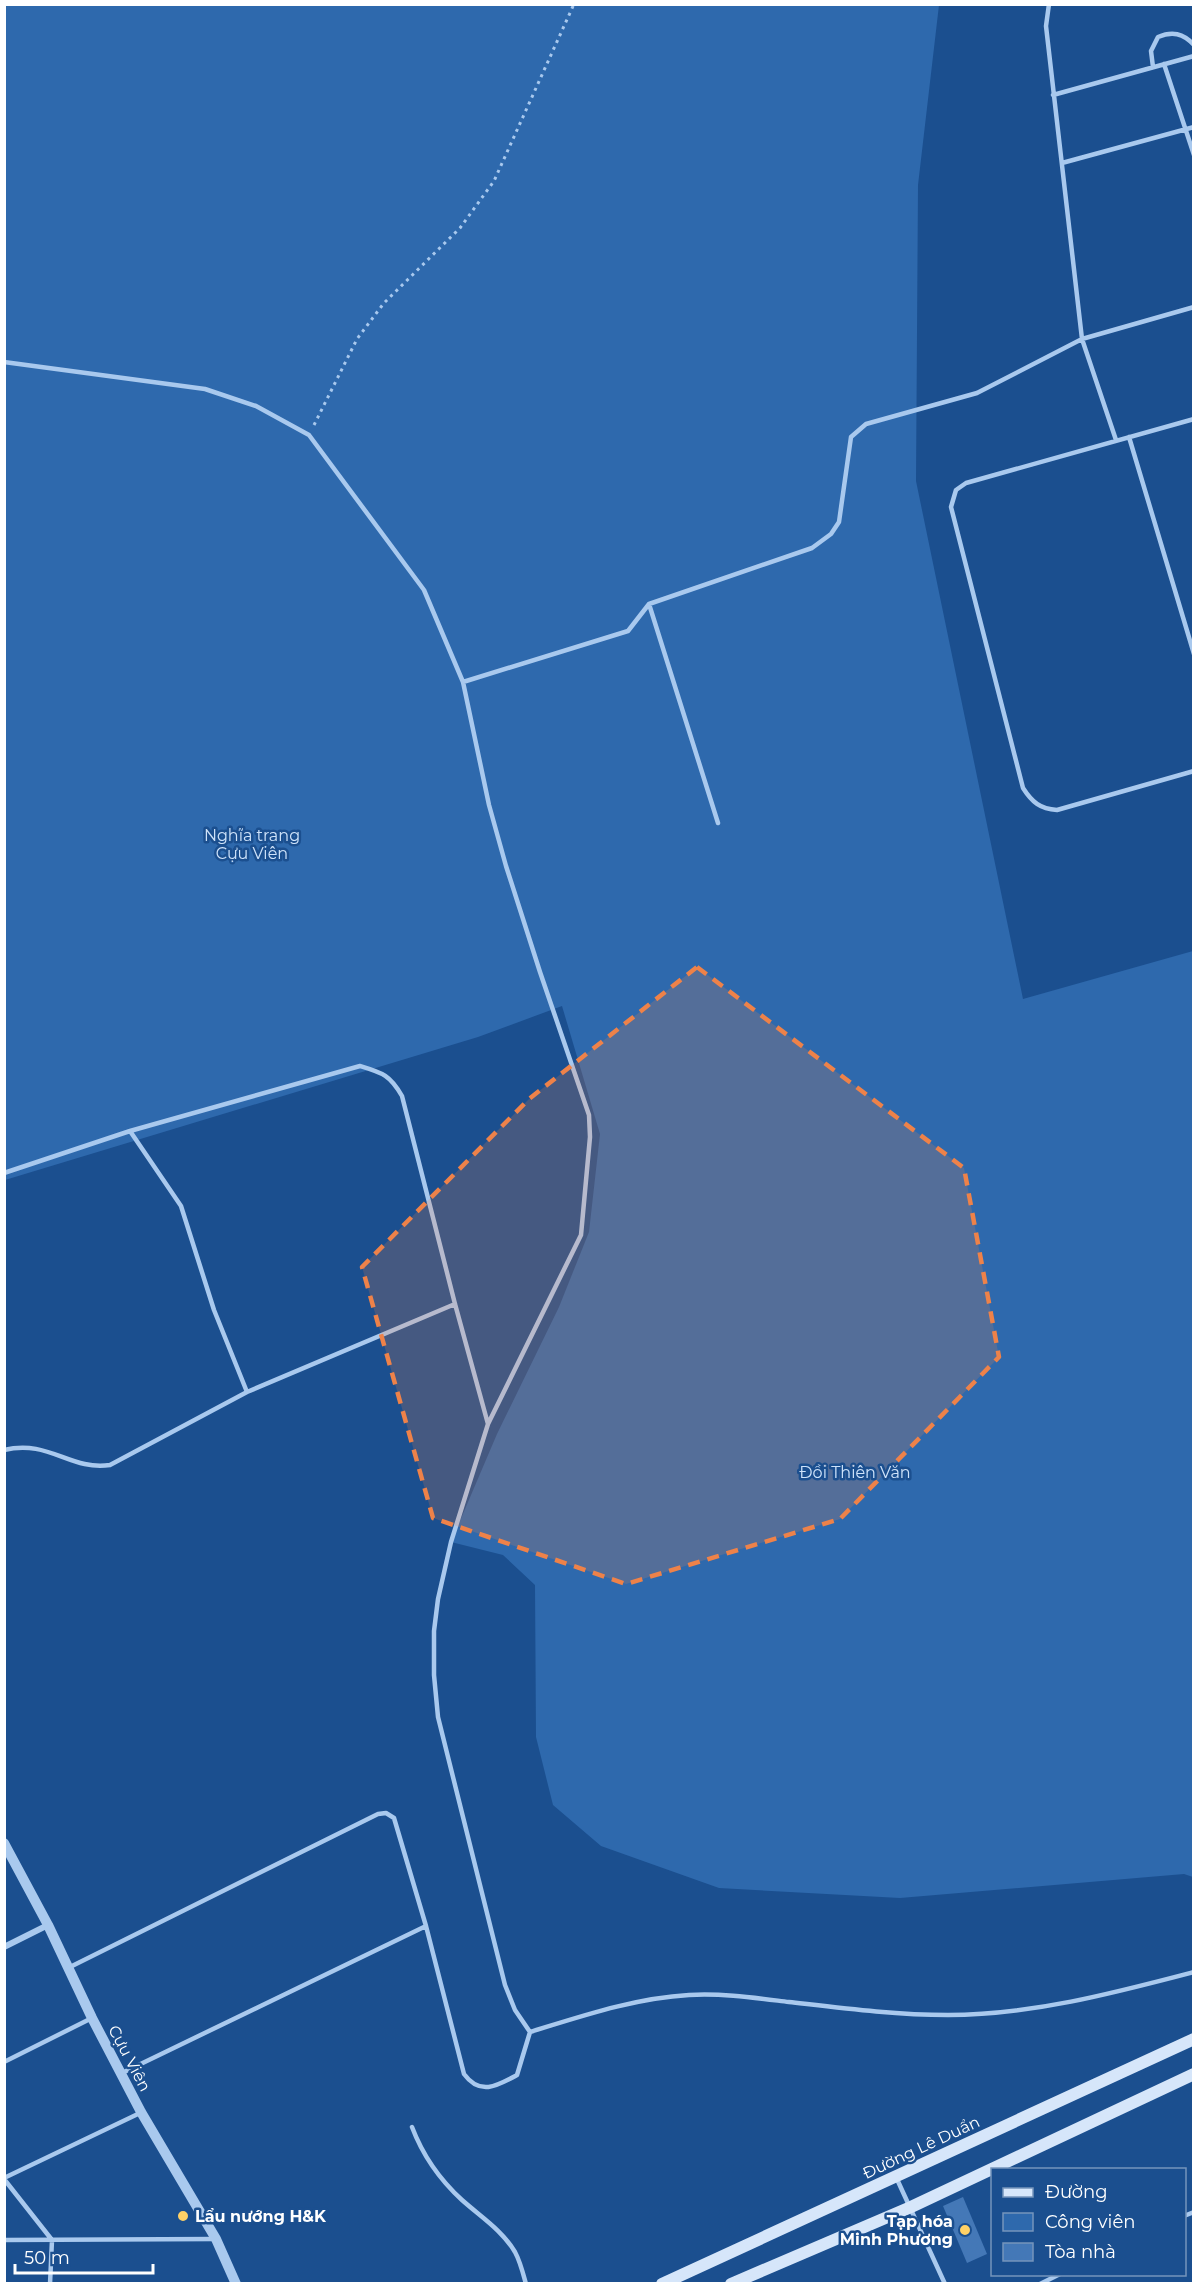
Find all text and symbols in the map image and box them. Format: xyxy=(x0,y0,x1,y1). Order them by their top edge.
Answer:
park label: Nghĩa trang Cựu Viên xyxy=(204,826,300,863)
park label: Đồi Thiên Văn xyxy=(799,1463,911,1482)
street label: Cựu Viên xyxy=(104,2022,155,2095)
street label: Đường Lê Duẩn xyxy=(860,2112,983,2183)
legend xyxy=(991,2168,1186,2276)
text: Đường xyxy=(1045,2181,1108,2203)
place label: Lẩu nướng H&K xyxy=(195,2207,327,2226)
marker: Lẩu nướng H&K xyxy=(176,2209,190,2223)
text: Công viên xyxy=(1045,2211,1136,2233)
place label: Tạp hóa Minh Phương xyxy=(840,2212,953,2249)
marker: Tạp hóa Minh Phương xyxy=(958,2223,972,2237)
scale bar xyxy=(15,2237,153,2275)
text: Tòa nhà xyxy=(1045,2241,1116,2263)
text: 50 m xyxy=(24,2247,70,2269)

